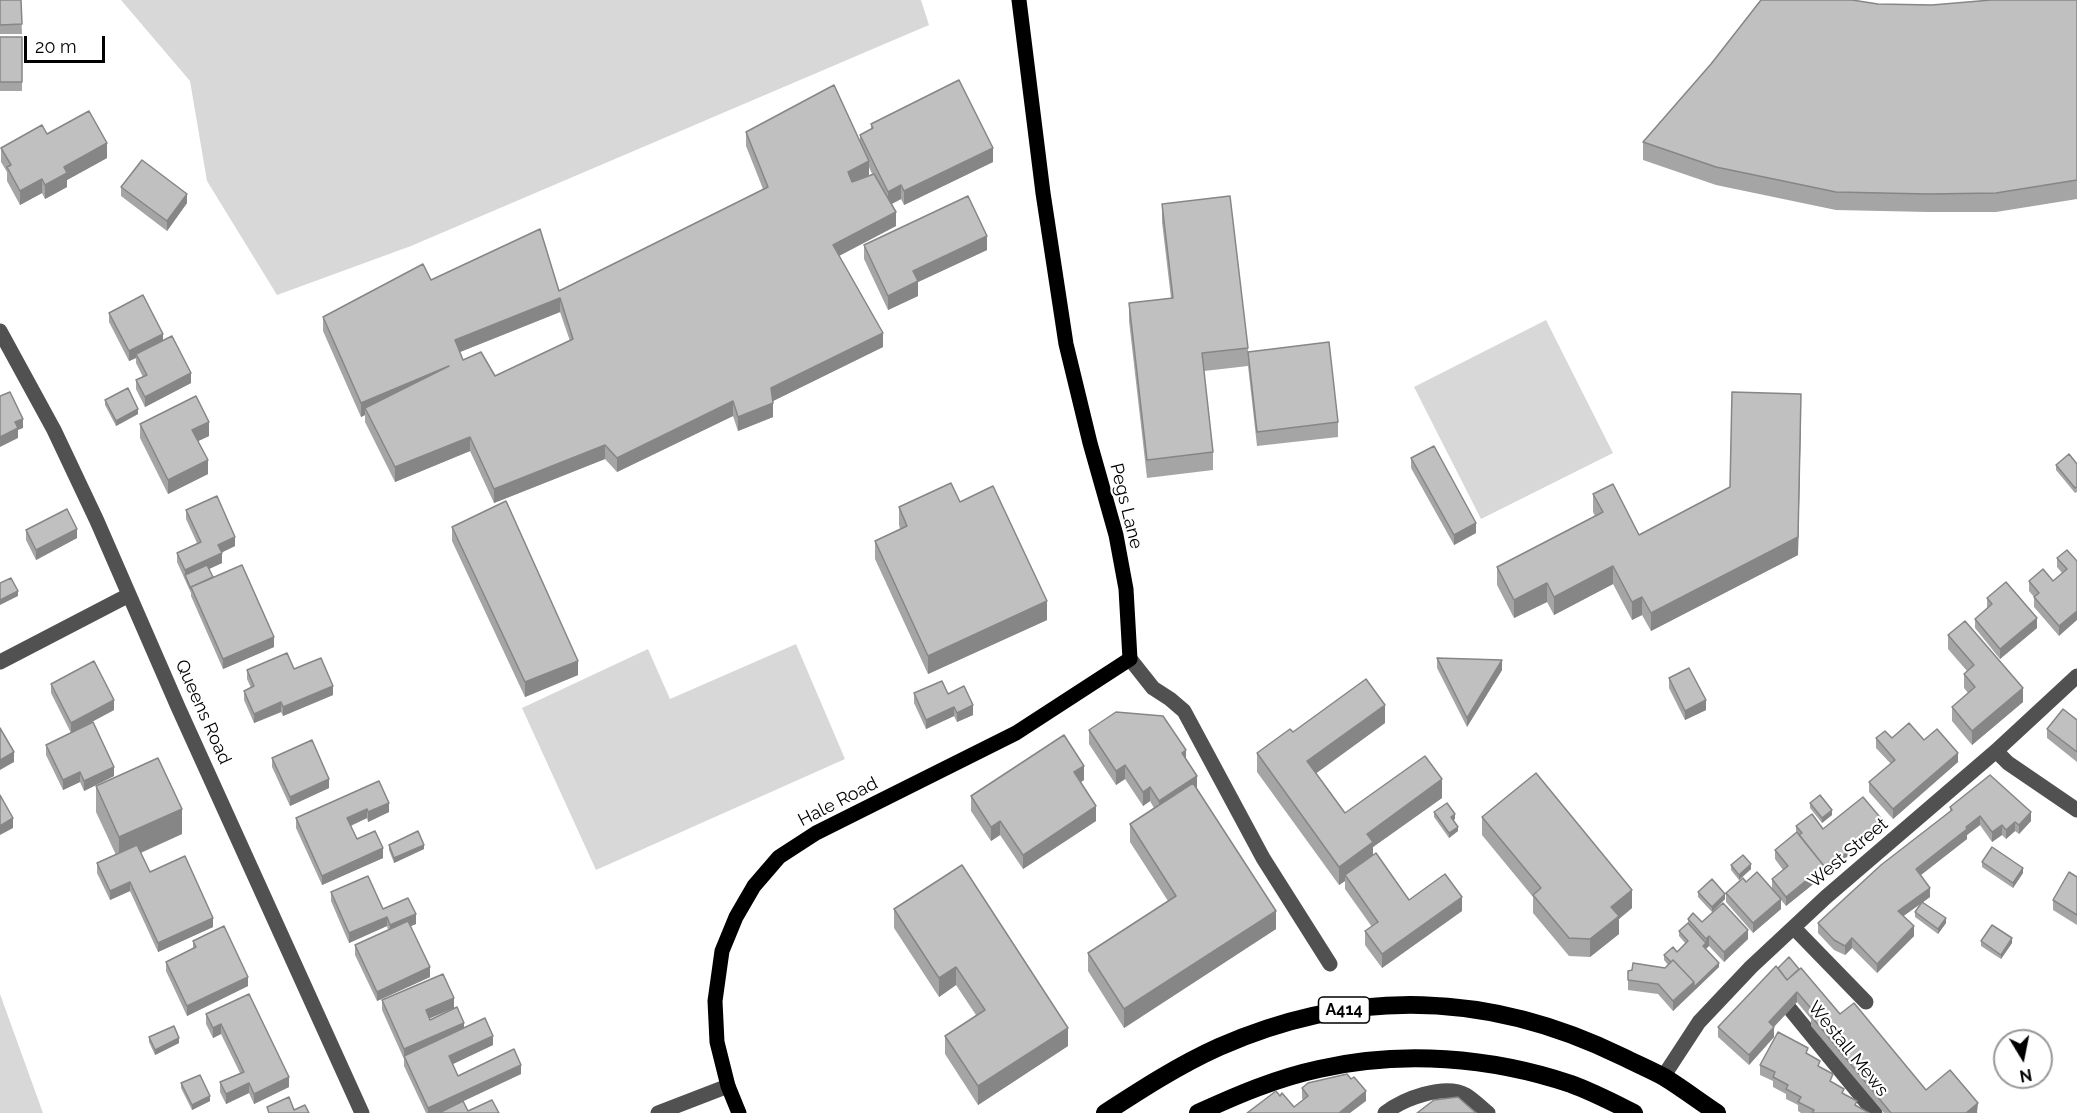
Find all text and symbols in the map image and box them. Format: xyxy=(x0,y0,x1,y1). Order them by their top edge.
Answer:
scale bar xyxy=(27,24,108,62)
text: 20 m xyxy=(35,36,77,57)
street label: Pegs Lane xyxy=(1105,461,1147,551)
street label: Queens Road xyxy=(170,656,236,768)
street label: Hale Road xyxy=(795,773,881,831)
street label: West Street xyxy=(1804,813,1892,893)
road number: A414 xyxy=(1318,997,1370,1023)
street label: Westall Mews xyxy=(1803,997,1893,1101)
north arrow xyxy=(1993,1029,2053,1089)
text: N xyxy=(2018,1065,2034,1086)

